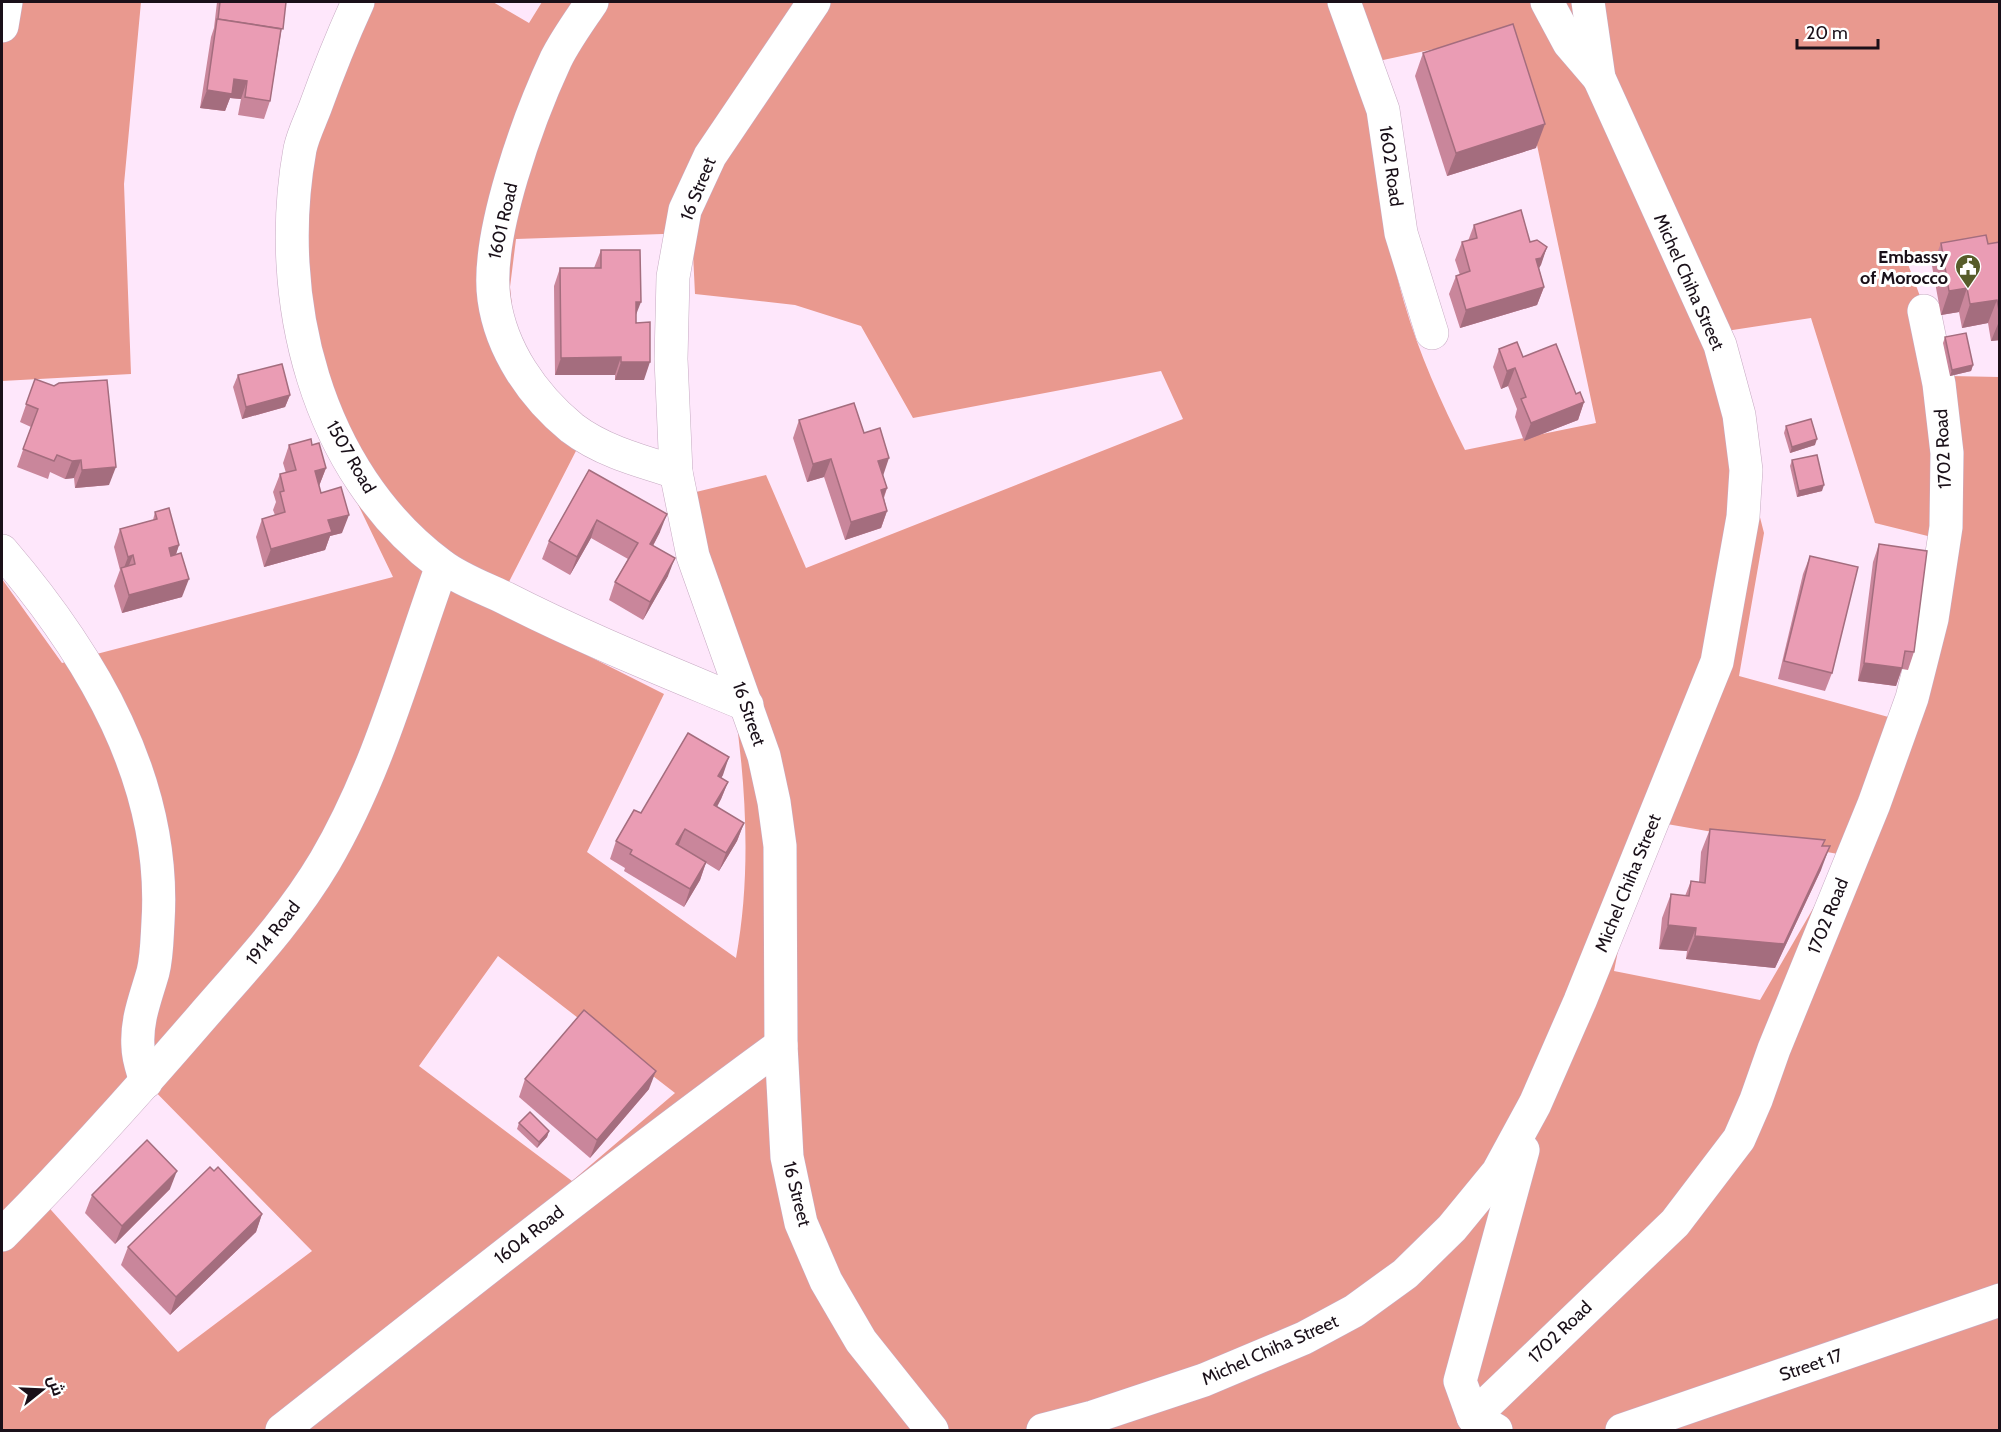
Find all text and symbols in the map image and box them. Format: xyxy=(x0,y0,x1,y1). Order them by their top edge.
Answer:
scale bar xyxy=(1797,12,1878,50)
text: 20 m xyxy=(1806,22,1848,44)
street label: 1602 Road xyxy=(1374,124,1408,208)
street label: 16 Street xyxy=(675,154,721,224)
street label: 1601 Road xyxy=(484,181,522,261)
street label: Michel Chiha Street xyxy=(1649,210,1729,354)
place label: Embassy of Morocco xyxy=(1860,246,1948,289)
public building icon: Embassy of Morocco xyxy=(1953,252,1983,290)
street label: 1702 Road xyxy=(1930,409,1956,489)
street label: 1507 Road xyxy=(321,417,381,497)
street label: 16 Street xyxy=(728,679,770,749)
street label: Michel Chiha Street xyxy=(1590,811,1666,955)
street label: 1702 Road xyxy=(1803,875,1853,957)
street label: 1914 Road xyxy=(241,896,305,970)
street label: 16 Street xyxy=(778,1159,816,1229)
street label: 1604 Road xyxy=(490,1201,568,1269)
street label: 1702 Road xyxy=(1524,1296,1596,1368)
street label: Michel Chiha Street xyxy=(1198,1310,1342,1390)
street label: Street 17 xyxy=(1777,1344,1845,1386)
north arrow xyxy=(12,1360,72,1420)
text: ش xyxy=(44,1373,68,1398)

